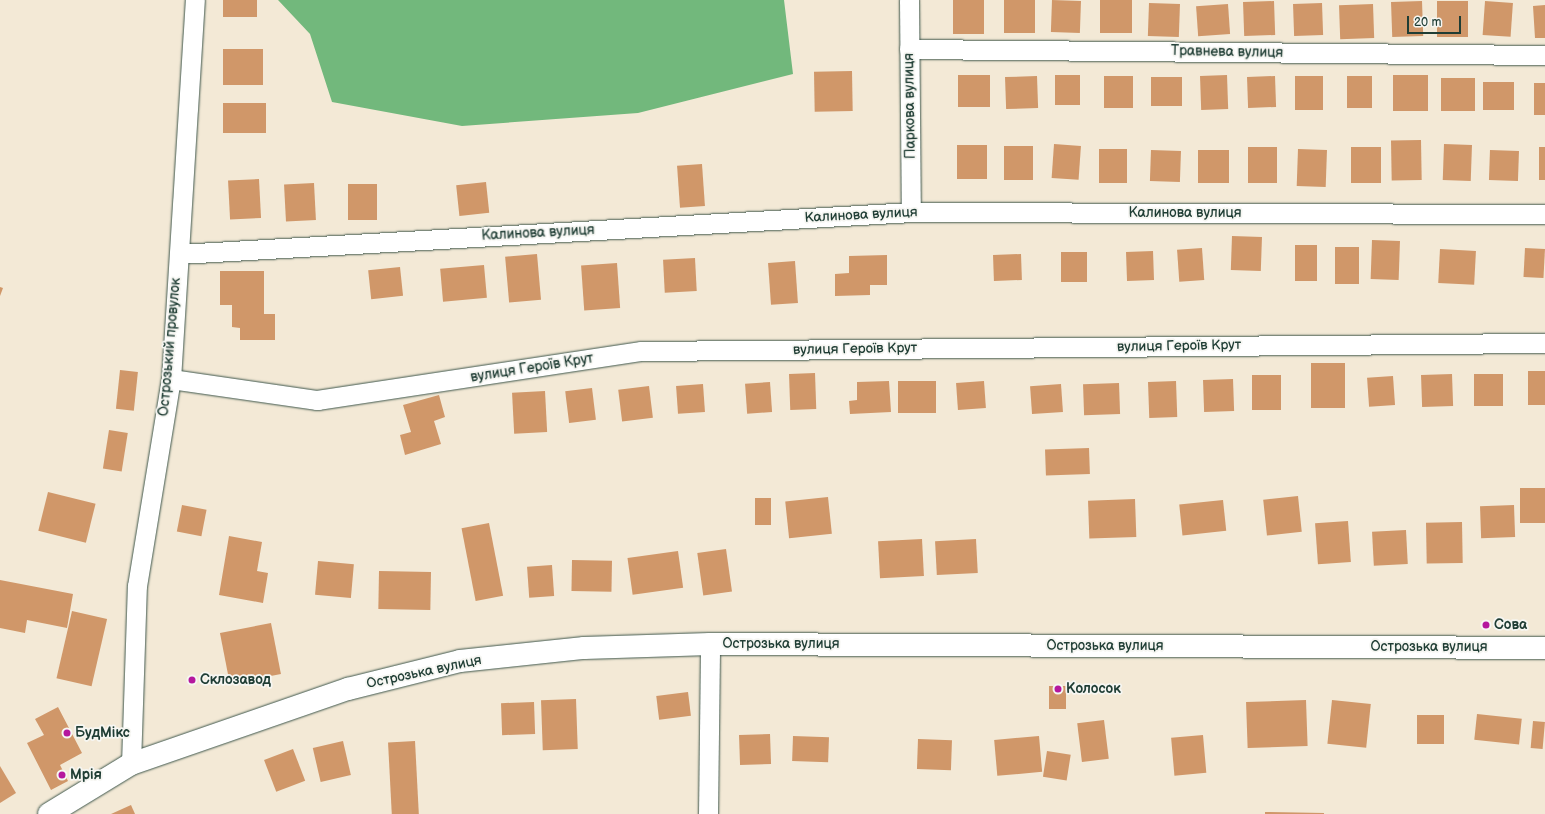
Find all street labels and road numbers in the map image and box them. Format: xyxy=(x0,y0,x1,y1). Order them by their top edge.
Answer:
street label: Травнева вулиця xyxy=(1171,43,1283,61)
street label: Паркова вулиця xyxy=(901,53,919,159)
street label: Калинова вулиця xyxy=(804,204,918,226)
street label: Калинова вулиця xyxy=(1128,205,1242,221)
street label: Калинова вулиця xyxy=(481,222,595,244)
street label: Острозький провулок xyxy=(156,277,184,417)
street label: вулиця Героїв Крут xyxy=(1117,337,1241,355)
street label: вулиця Героїв Крут xyxy=(793,340,917,358)
street label: вулиця Героїв Крут xyxy=(469,350,595,386)
street label: Острозька вулиця xyxy=(723,636,839,652)
street label: Острозька вулиця xyxy=(1047,638,1163,654)
street label: Острозька вулиця xyxy=(1371,639,1487,655)
street label: Острозька вулиця xyxy=(365,652,483,692)

